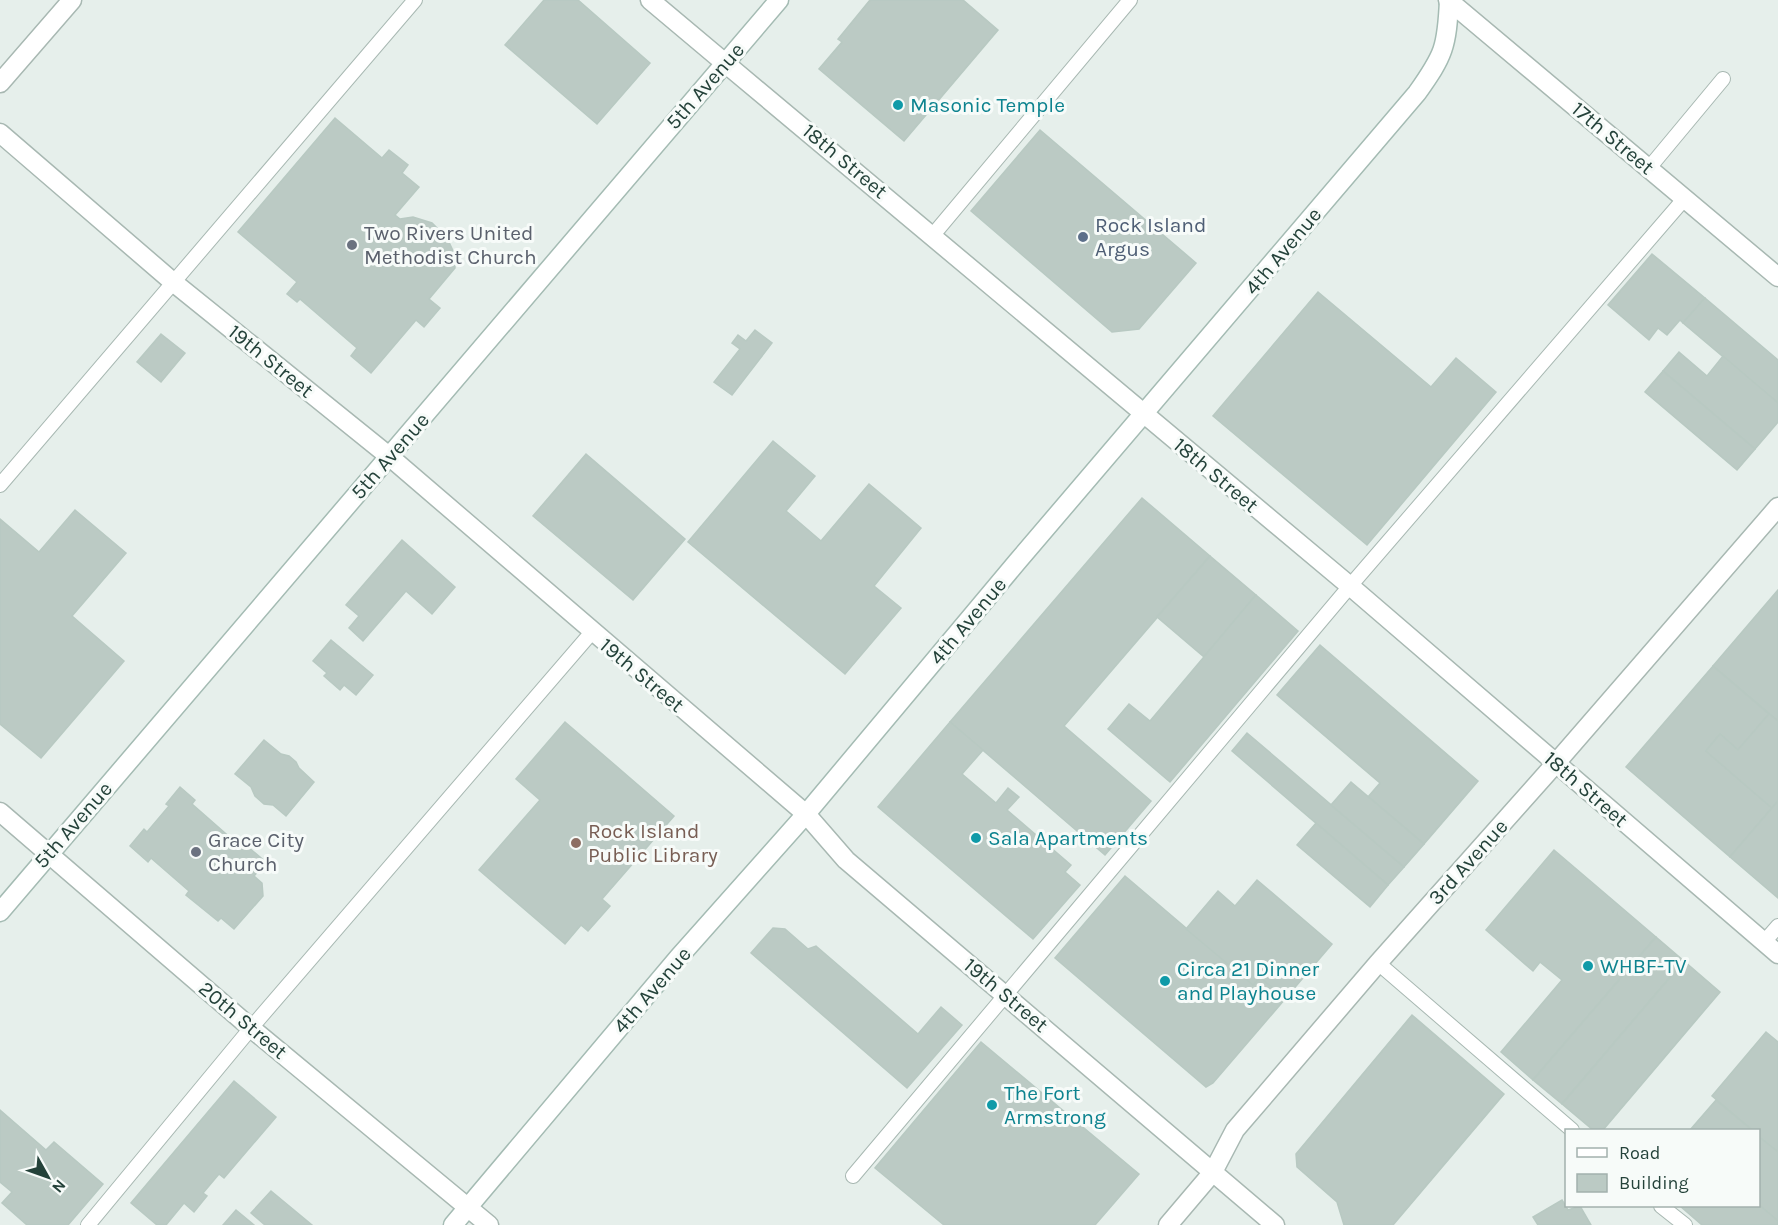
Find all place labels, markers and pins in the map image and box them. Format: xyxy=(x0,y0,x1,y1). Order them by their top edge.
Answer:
place label: Masonic Temple xyxy=(910,93,1065,117)
marker: Masonic Temple xyxy=(891,98,905,112)
place label: Rock Island Argus xyxy=(1095,213,1206,261)
place label: Two Rivers United Methodist Church xyxy=(364,221,537,269)
marker: Rock Island Argus xyxy=(1076,230,1090,244)
marker: Two Rivers United Methodist Church xyxy=(345,238,359,252)
place label: Rock Island Public Library xyxy=(588,819,718,867)
place label: Sala Apartments xyxy=(988,826,1148,850)
place label: Grace City Church xyxy=(208,828,304,876)
marker: Sala Apartments xyxy=(969,831,983,845)
marker: Rock Island Public Library xyxy=(569,836,583,850)
marker: Grace City Church xyxy=(189,845,203,859)
place label: WHBF-TV xyxy=(1600,954,1687,978)
place label: Circa 21 Dinner and Playhouse xyxy=(1177,957,1319,1005)
marker: WHBF-TV xyxy=(1581,959,1595,973)
marker: Circa 21 Dinner and Playhouse xyxy=(1158,974,1172,988)
place label: The Fort Armstrong xyxy=(1004,1081,1106,1129)
marker: The Fort Armstrong xyxy=(985,1098,999,1112)

